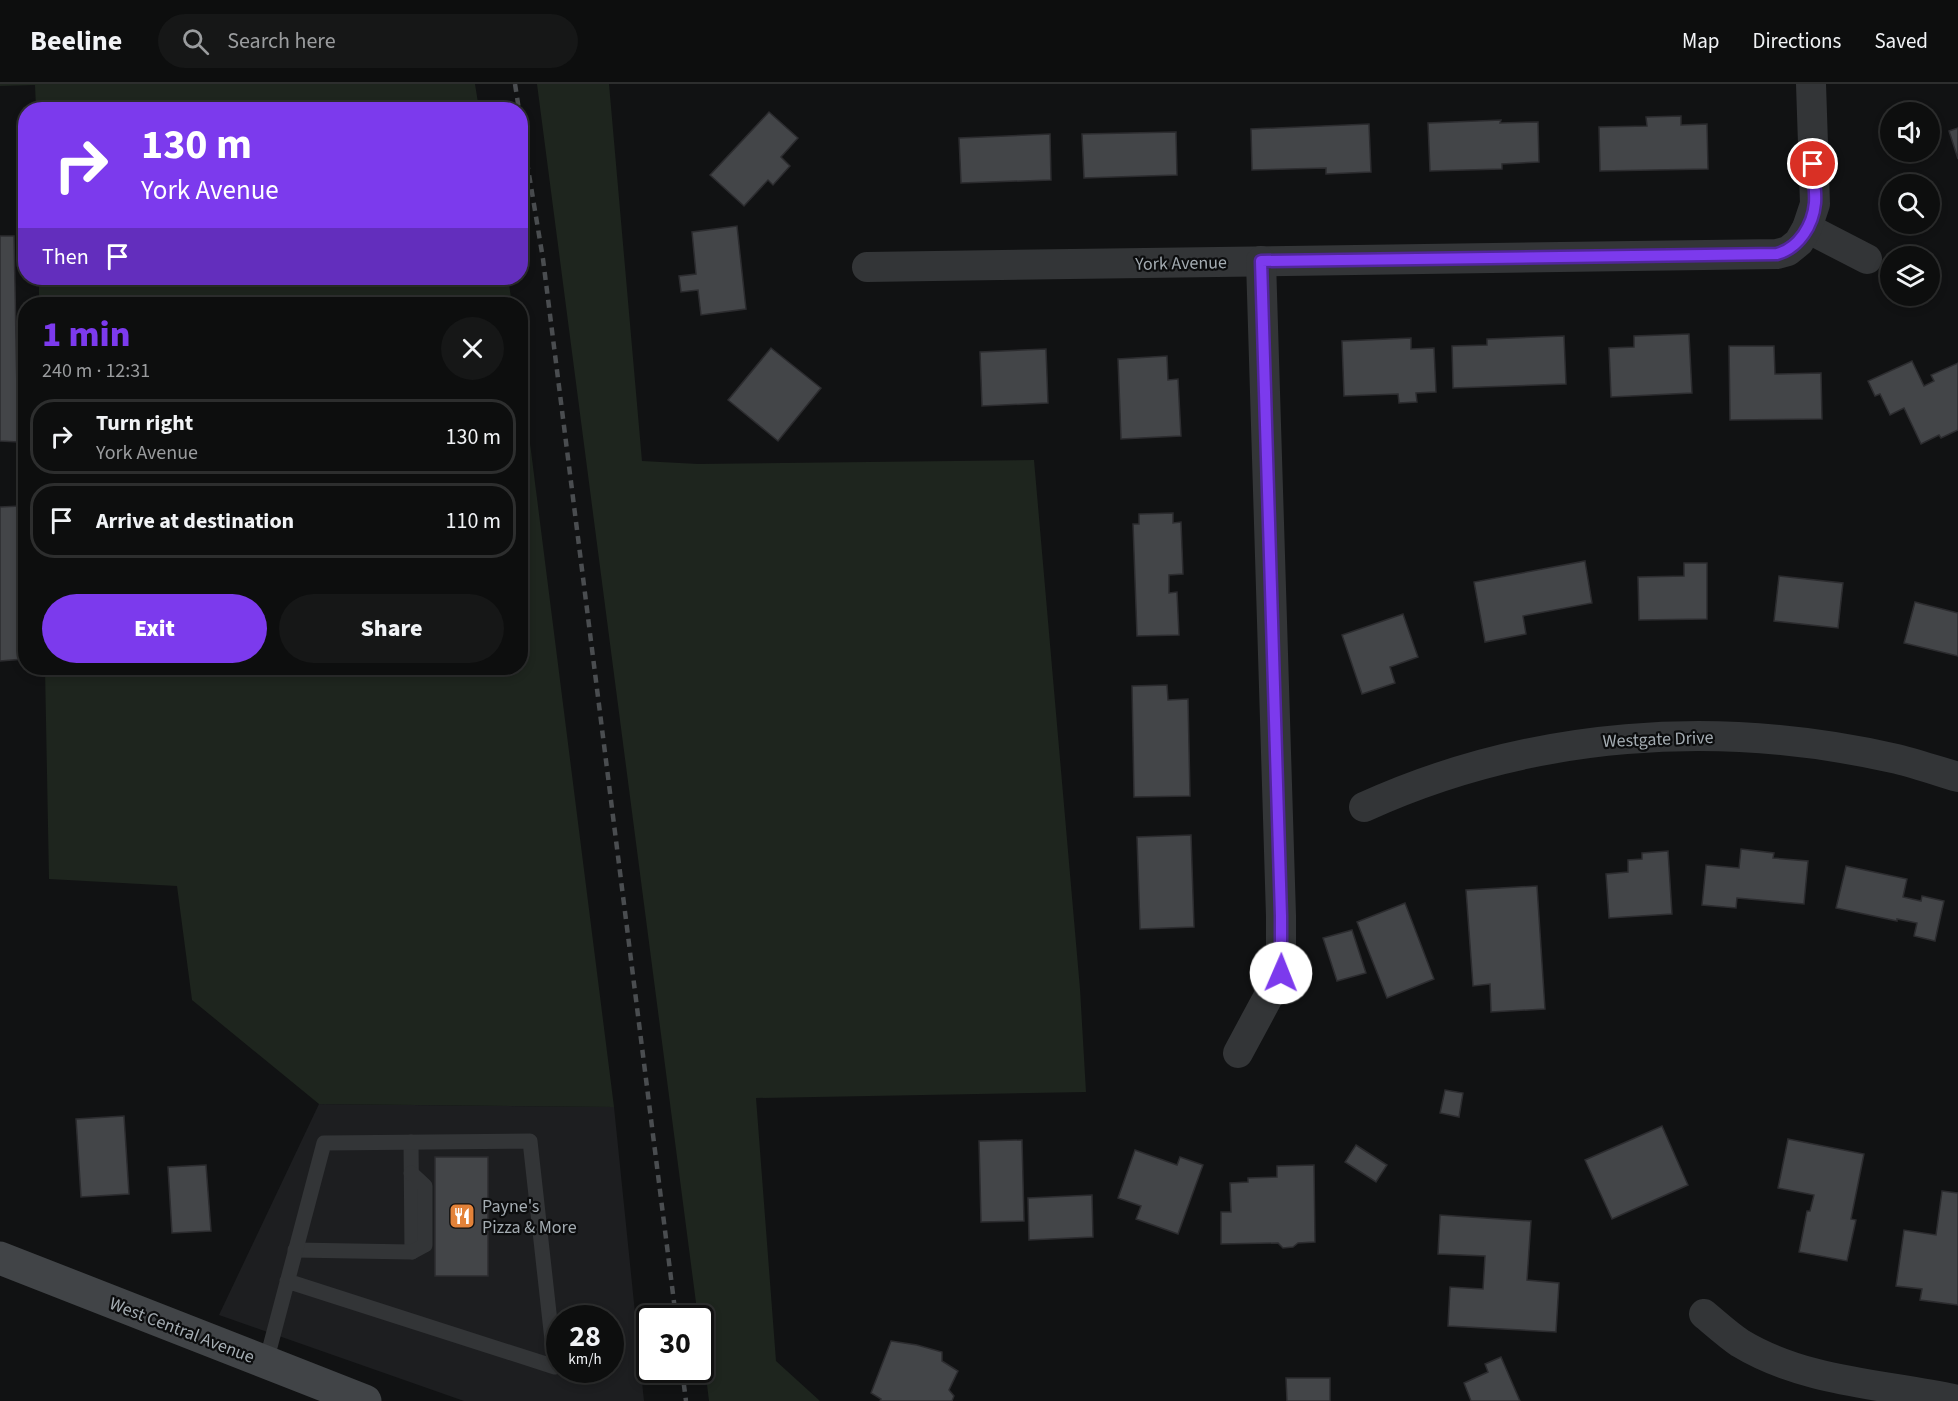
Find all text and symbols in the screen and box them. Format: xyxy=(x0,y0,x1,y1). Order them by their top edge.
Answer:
search box xyxy=(158,14,578,68)
text: Beeline xyxy=(30,21,122,61)
icon: search xyxy=(179,25,212,58)
text: Search here xyxy=(227,25,336,57)
text: Map xyxy=(1682,26,1720,56)
text: Directions xyxy=(1753,26,1841,56)
text: Saved xyxy=(1874,26,1928,56)
map controls xyxy=(1880,102,1940,306)
button: sound xyxy=(1880,102,1940,162)
text: 130 m xyxy=(141,115,252,175)
icon: right xyxy=(42,126,120,204)
pin xyxy=(1787,138,1838,189)
icon: arrive xyxy=(1796,147,1829,180)
text: York Avenue xyxy=(141,171,279,210)
button: search xyxy=(1880,174,1940,234)
icon: arrive xyxy=(101,240,134,273)
text: Then xyxy=(42,241,89,273)
button: layers xyxy=(1880,246,1940,306)
street label: York Avenue xyxy=(1134,250,1227,277)
text: 1 min xyxy=(42,309,130,360)
button: close xyxy=(441,317,504,380)
text: 240 m · 12:31 xyxy=(42,357,150,385)
text: Turn right xyxy=(96,407,193,439)
icon: right xyxy=(45,420,78,453)
text: 130 m xyxy=(446,421,501,453)
text: York Avenue xyxy=(96,439,198,467)
icon: arrive xyxy=(45,504,78,537)
text: Arrive at destination xyxy=(96,505,294,537)
text: 110 m xyxy=(446,505,501,537)
button: Exit xyxy=(42,594,267,663)
button: Share xyxy=(279,594,504,663)
street label: Westgate Drive xyxy=(1602,725,1714,754)
position arrow xyxy=(1249,941,1313,1005)
place label: Payne's Pizza & More xyxy=(482,1194,577,1240)
restaurant icon: Payne's Pizza & More xyxy=(447,1201,477,1231)
street label: West Central Avenue xyxy=(106,1291,258,1370)
speed limit sign: 30 xyxy=(636,1305,714,1383)
text: 28 xyxy=(569,1315,601,1358)
text: km/h xyxy=(568,1349,602,1370)

